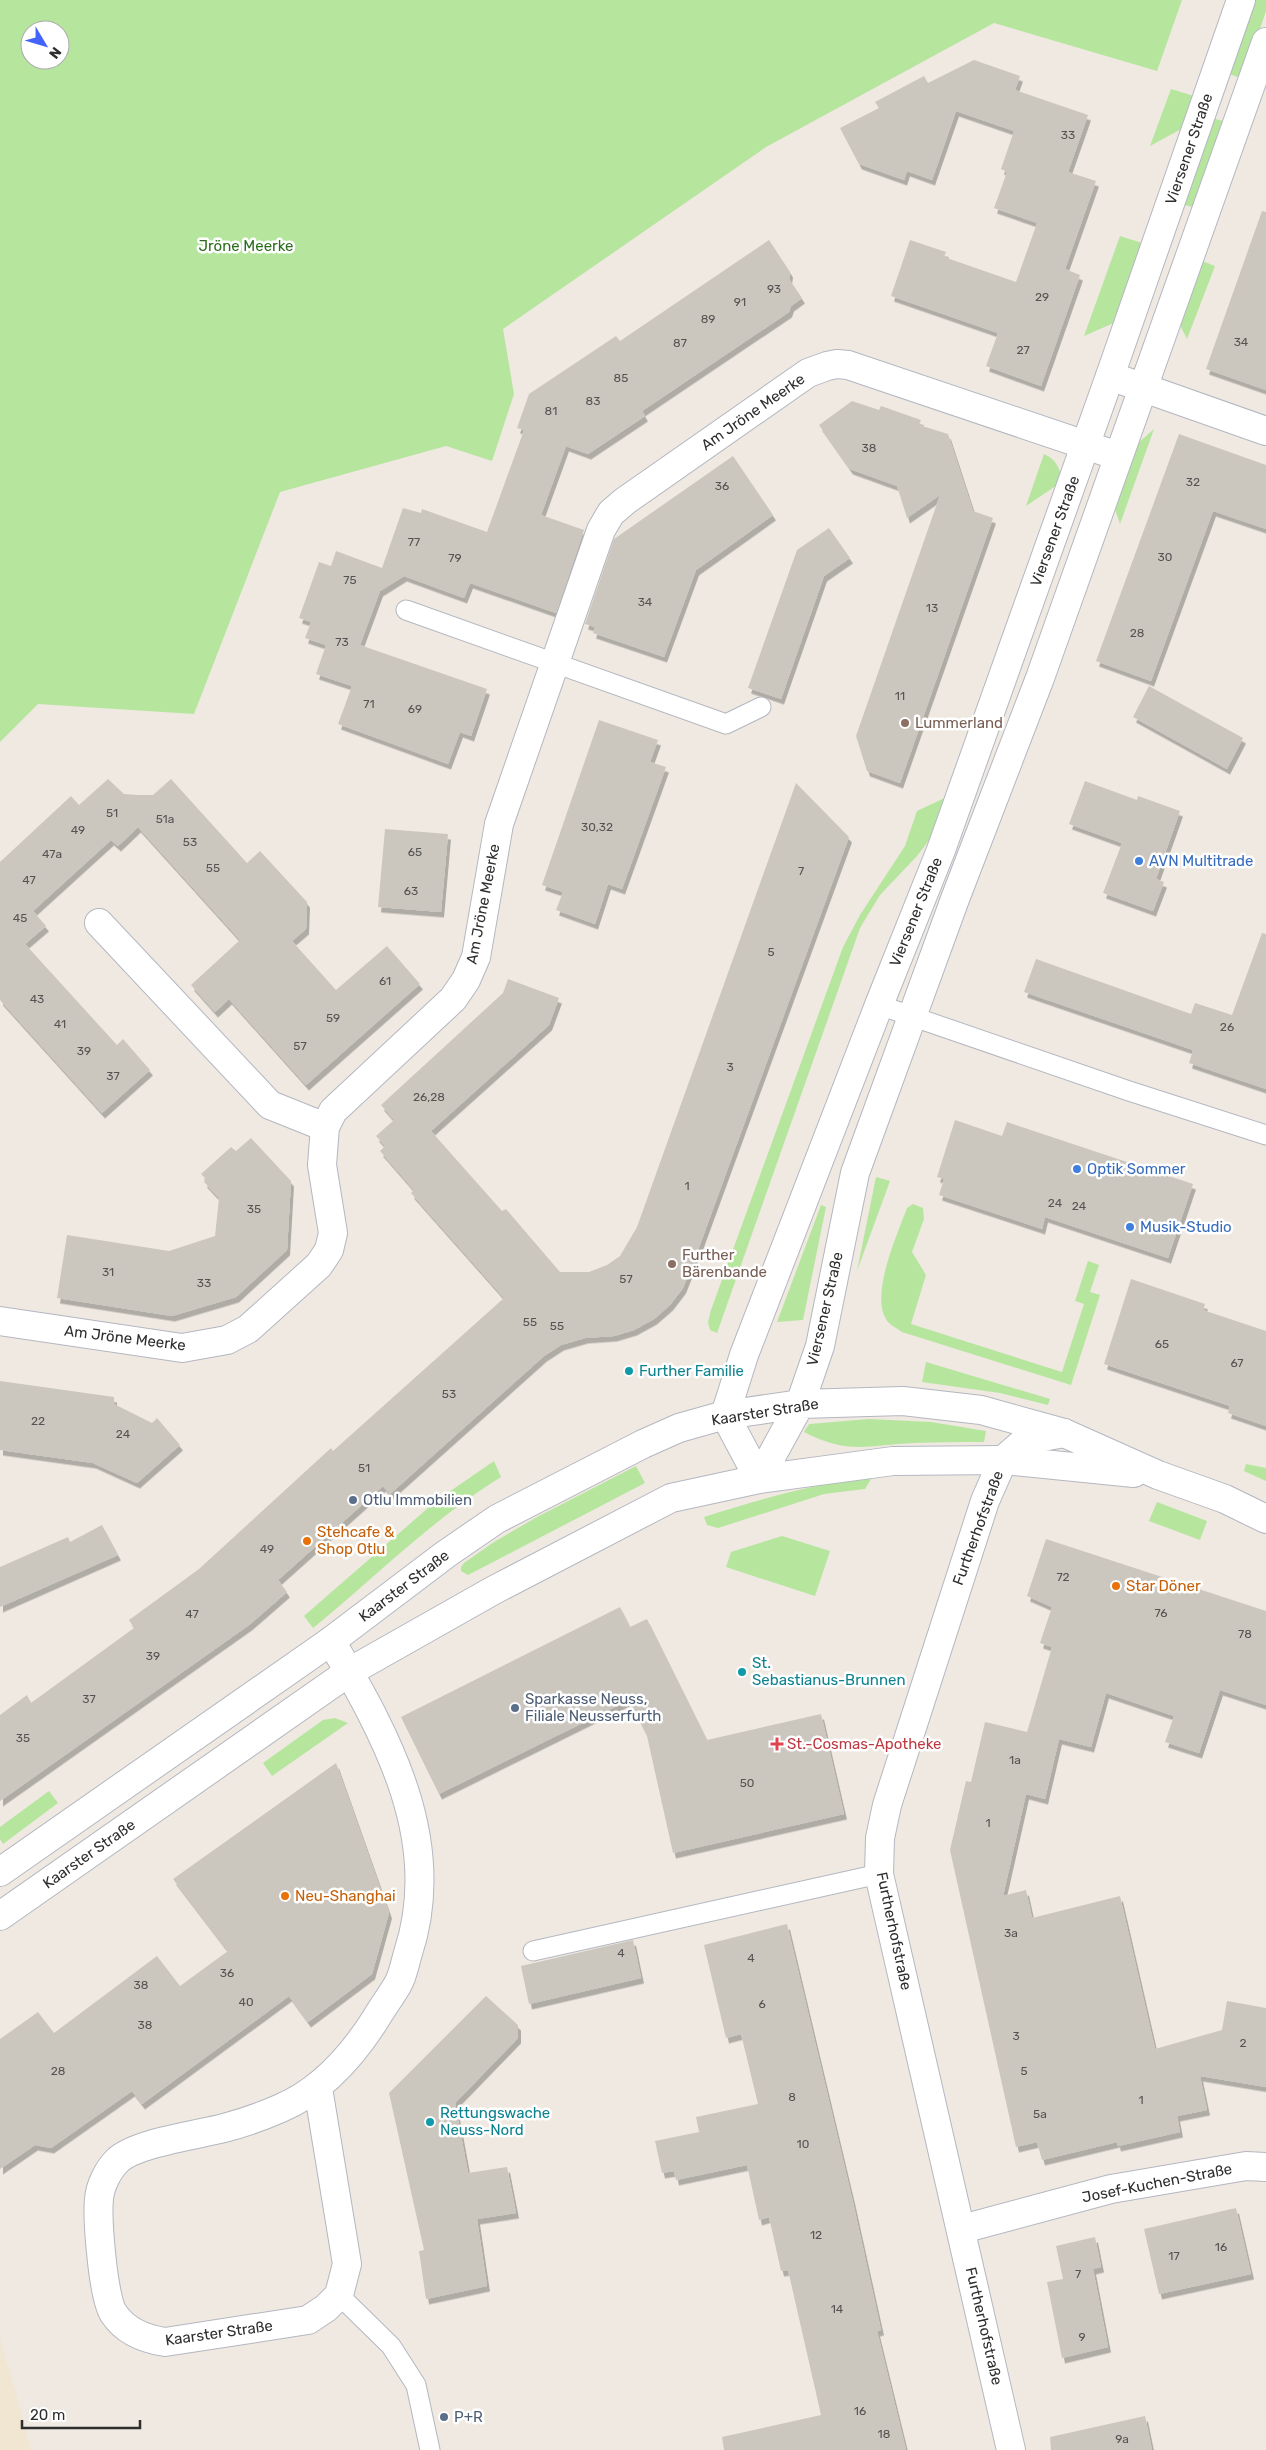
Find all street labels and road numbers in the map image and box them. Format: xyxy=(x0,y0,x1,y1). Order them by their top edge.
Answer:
street label: Viersener Straße xyxy=(1162,91,1216,207)
street label: Am Jröne Meerke xyxy=(698,370,808,454)
street label: Viersener Straße xyxy=(1027,473,1083,589)
street label: Am Jröne Meerke xyxy=(463,842,503,966)
street label: Viersener Straße xyxy=(886,855,946,969)
street label: Viersener Straße xyxy=(803,1250,847,1368)
street label: Am Jröne Meerke xyxy=(63,1322,187,1354)
street label: Kaarster Straße xyxy=(710,1395,820,1429)
street label: Furtherhofstraße xyxy=(949,1468,1007,1588)
street label: Kaarster Straße xyxy=(355,1546,453,1626)
street label: Kaarster Straße xyxy=(39,1816,139,1892)
street label: Furtherhofstraße xyxy=(873,1870,915,1992)
street label: Josef-Kuchen-Straße xyxy=(1080,2160,1234,2206)
street label: Furtherhofstraße xyxy=(962,2265,1006,2387)
street label: Kaarster Straße xyxy=(164,2317,274,2349)

